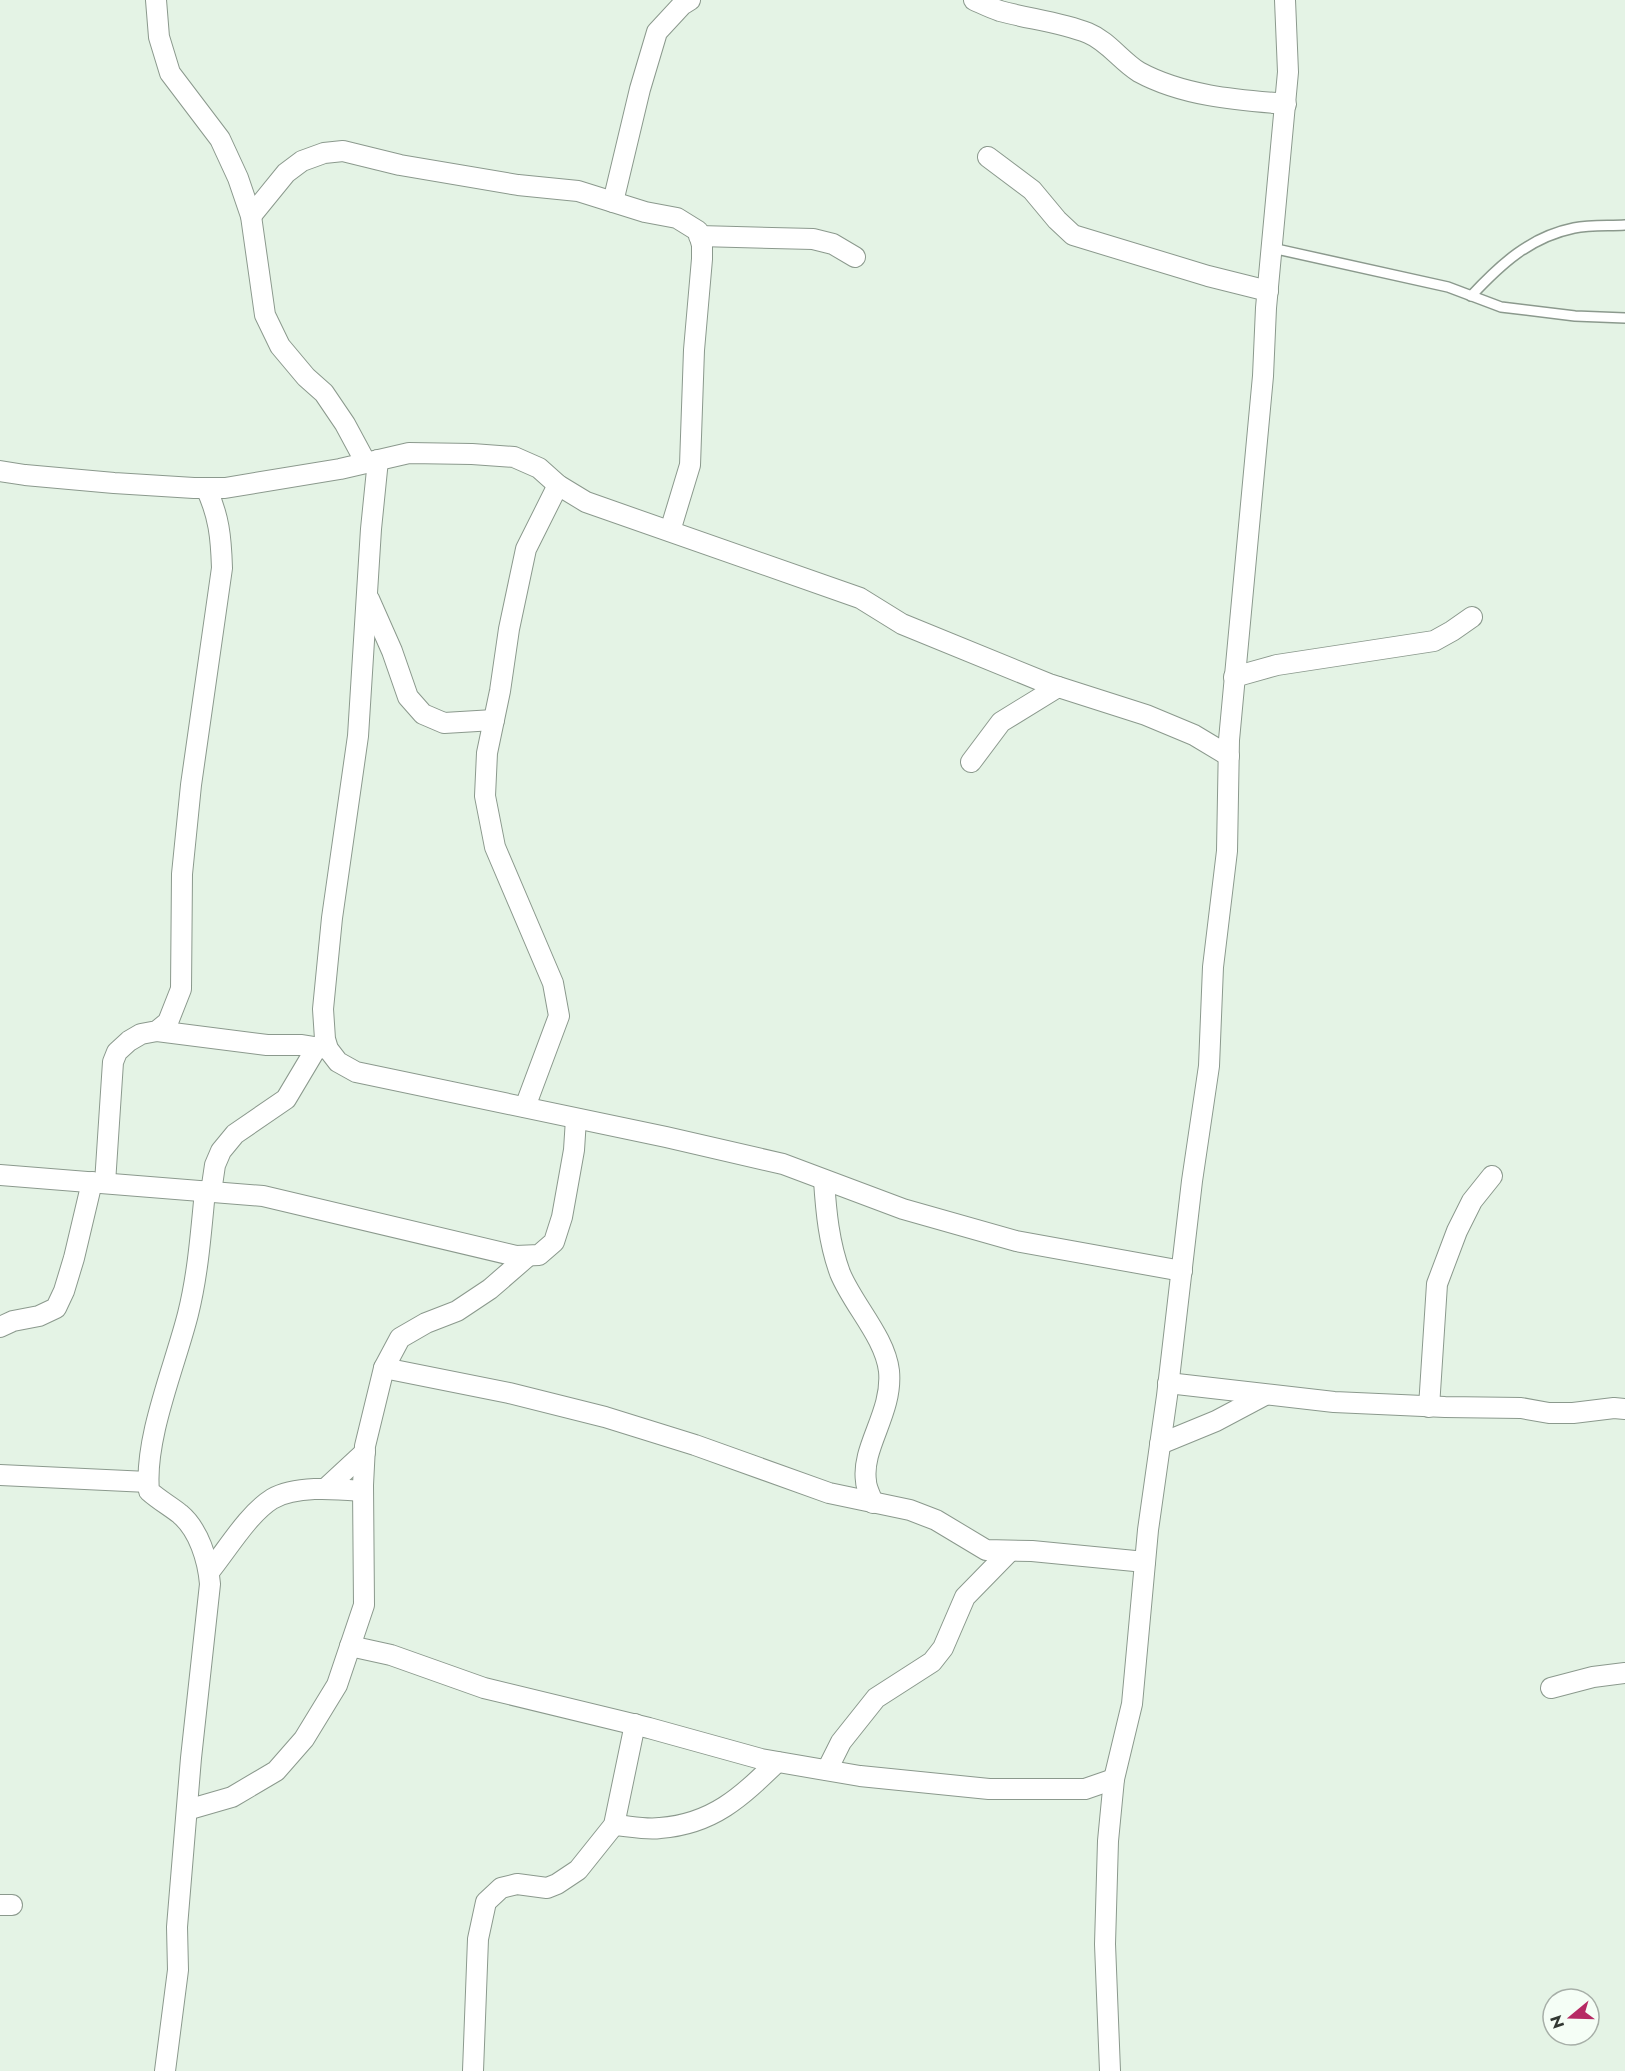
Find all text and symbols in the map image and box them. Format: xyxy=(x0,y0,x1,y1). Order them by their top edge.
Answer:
north arrow xyxy=(1541,1987,1601,2047)
text: N xyxy=(1544,2012,1570,2031)

